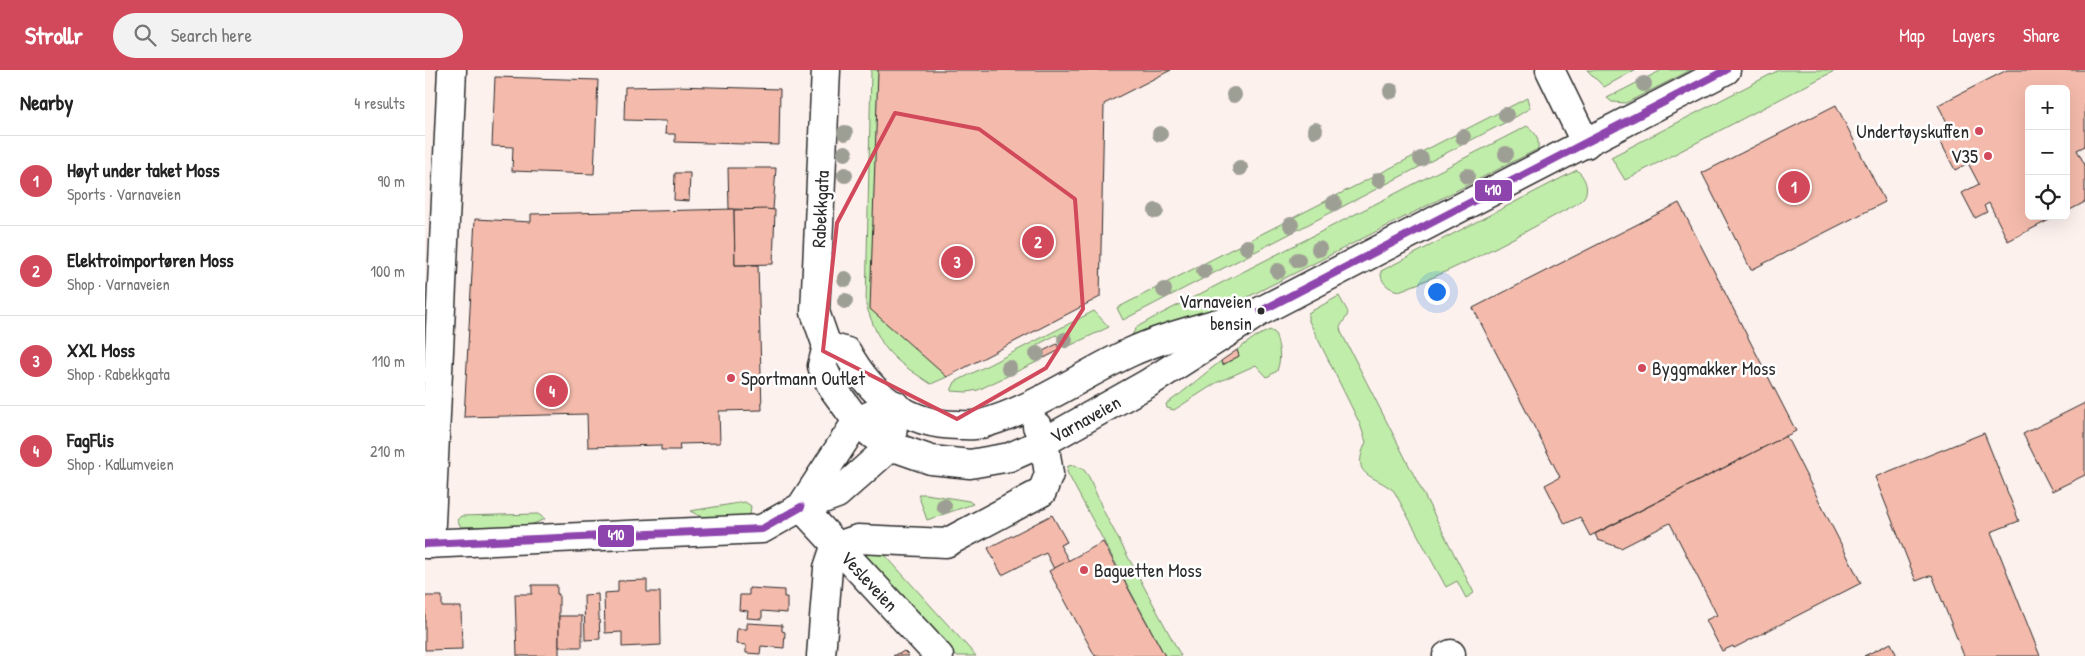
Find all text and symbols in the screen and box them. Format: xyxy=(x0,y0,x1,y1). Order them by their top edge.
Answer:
search box xyxy=(113,13,463,58)
text: Strollr xyxy=(25,19,83,51)
icon: search xyxy=(131,21,159,49)
text: Search here xyxy=(171,22,252,48)
text: Map xyxy=(1899,23,1925,48)
text: Layers xyxy=(1953,23,1995,48)
text: Share xyxy=(2023,23,2060,48)
map controls xyxy=(2025,85,2070,220)
button: + xyxy=(2025,85,2070,130)
text: Nearby xyxy=(20,88,73,117)
text: 4 results xyxy=(354,92,405,114)
place label: Undertøyskuffen xyxy=(1856,118,1969,144)
marker: Undertøyskuffen xyxy=(1973,125,1985,137)
button: − xyxy=(2025,130,2070,175)
place label: V35 xyxy=(1951,143,1978,169)
marker: V35 xyxy=(1982,150,1994,162)
text: Høyt under taket Moss xyxy=(67,157,220,183)
pin: 1 xyxy=(1778,168,1810,206)
street label: Rabekkgata xyxy=(805,169,835,248)
text: 1 xyxy=(33,170,39,192)
text: 90 m xyxy=(377,170,405,192)
button: locate xyxy=(2025,175,2070,220)
line badge: 410 xyxy=(1474,179,1513,202)
text: 410 xyxy=(1485,180,1502,199)
text: Sports · Varnaveien xyxy=(67,183,181,205)
pin: 2 xyxy=(1022,223,1054,261)
pin: 3 xyxy=(941,243,973,281)
text: Elektroimportøren Moss xyxy=(67,247,234,273)
text: 2 xyxy=(32,260,40,282)
text: 100 m xyxy=(370,260,405,282)
text: Shop · Varnaveien xyxy=(67,273,170,295)
your location xyxy=(1424,279,1450,305)
place label: Varnaveien bensin xyxy=(1179,289,1252,336)
marker: Varnaveien bensin xyxy=(1256,306,1266,316)
text: XXL Moss xyxy=(67,337,135,363)
text: 3 xyxy=(32,350,40,372)
text: 110 m xyxy=(372,350,405,372)
place label: Byggmakker Moss xyxy=(1652,355,1776,381)
marker: Byggmakker Moss xyxy=(1636,362,1648,374)
text: Shop · Rabekkgata xyxy=(67,363,170,385)
place label: Sportmann Outlet xyxy=(741,365,866,391)
pin: 4 xyxy=(536,372,568,410)
marker: Sportmann Outlet xyxy=(725,372,737,384)
street label: Varnaveien xyxy=(1045,389,1125,449)
text: FagFlis xyxy=(67,427,114,453)
text: 4 xyxy=(33,440,39,462)
text: 210 m xyxy=(370,440,405,462)
text: Shop · Kallumveien xyxy=(67,453,174,475)
line badge: 410 xyxy=(597,524,635,548)
text: 410 xyxy=(608,525,625,544)
street label: Vesleveien xyxy=(835,545,904,617)
place label: Baguetten Moss xyxy=(1094,557,1202,583)
marker: Baguetten Moss xyxy=(1078,564,1090,576)

